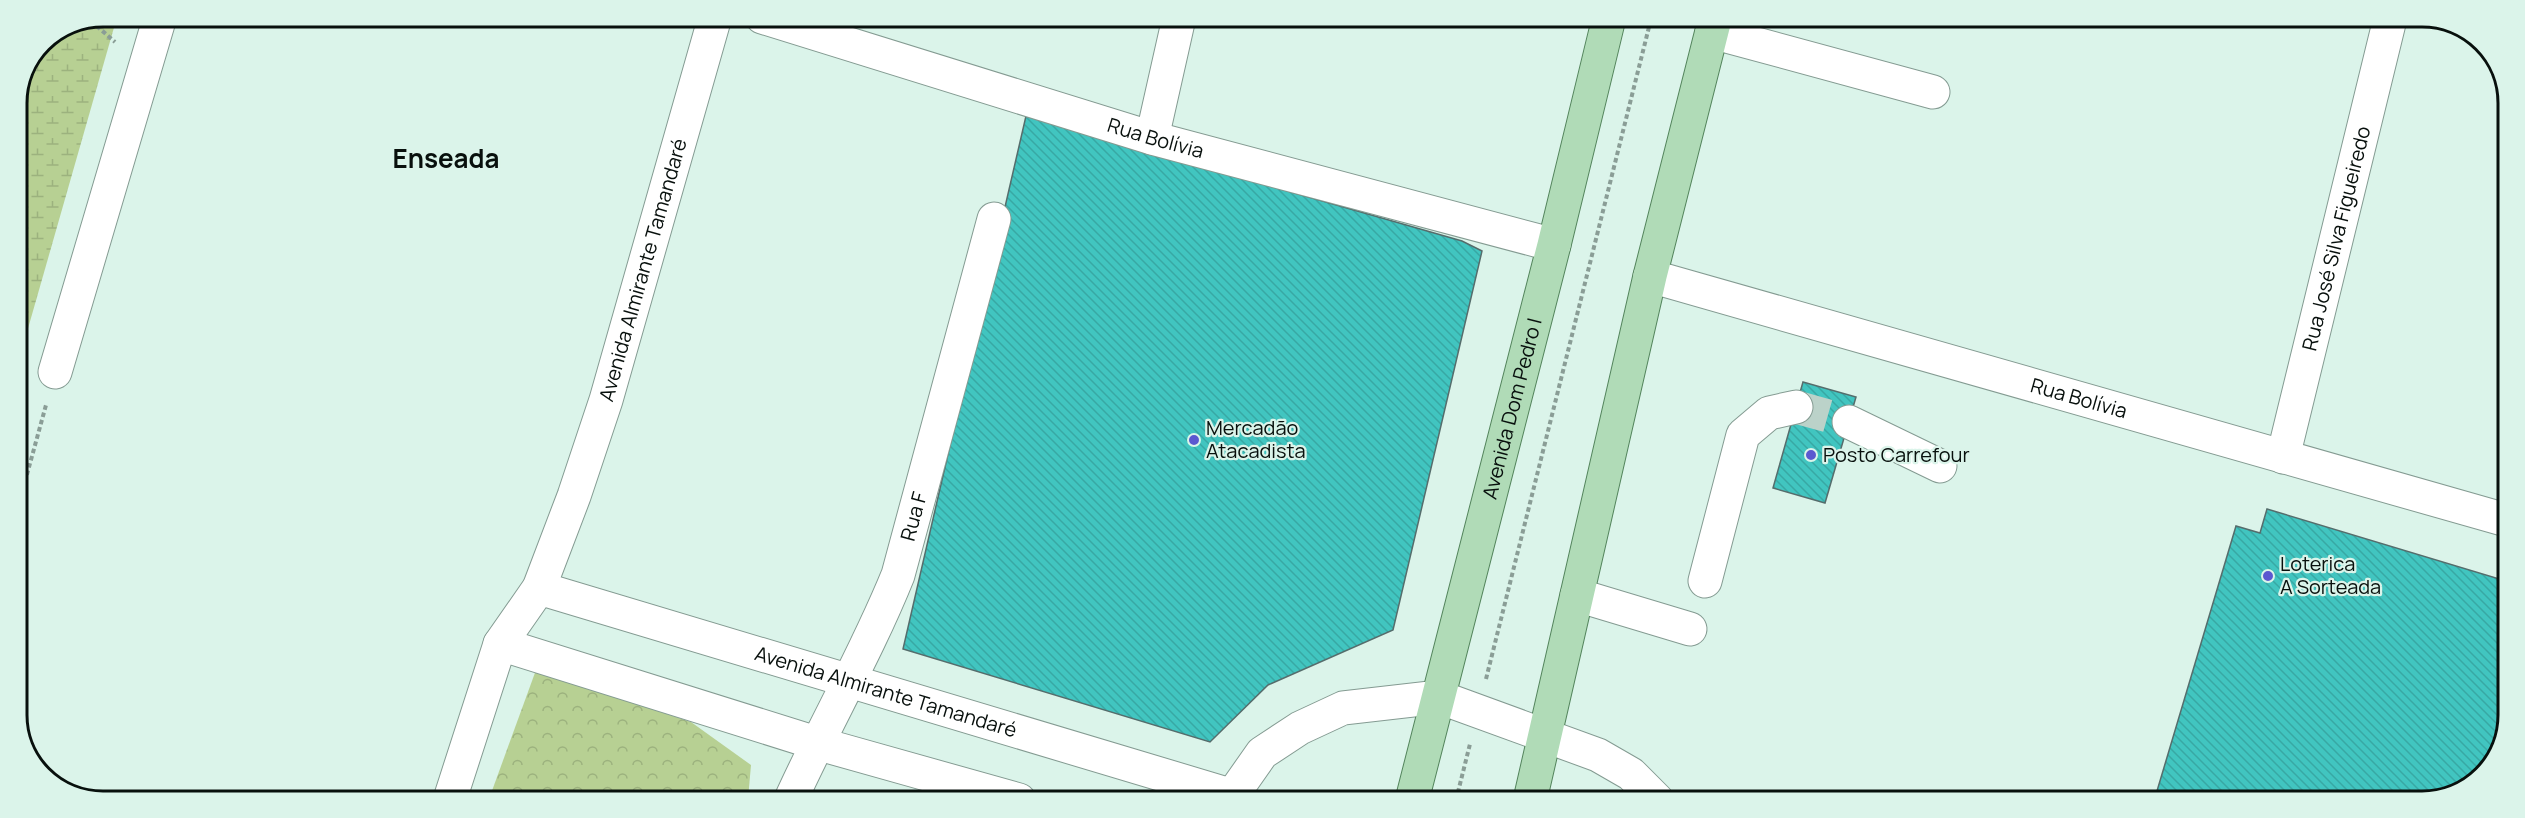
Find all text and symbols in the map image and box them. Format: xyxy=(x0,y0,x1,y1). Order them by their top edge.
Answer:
street label: Rua Bolívia xyxy=(1104,111,1207,164)
street label: Rua José Silva Figueiredo xyxy=(2295,123,2376,353)
street label: Avenida Almirante Tamandaré xyxy=(592,135,693,404)
district label: Enseada xyxy=(393,140,499,176)
street label: Avenida Dom Pedro I xyxy=(1476,315,1548,502)
street label: Rua Bolívia xyxy=(2028,371,2130,424)
place label: Mercadão Atacadista xyxy=(1206,414,1306,464)
marker: Mercadão Atacadista xyxy=(1187,433,1201,447)
place label: Posto Carrefour xyxy=(1823,441,1970,468)
marker: Posto Carrefour xyxy=(1804,448,1818,462)
street label: Rua F xyxy=(894,489,933,544)
place label: Loterica A Sorteada xyxy=(2280,550,2381,600)
marker: Loterica A Sorteada xyxy=(2261,569,2275,583)
street label: Avenida Almirante Tamandaré xyxy=(752,639,1020,743)

